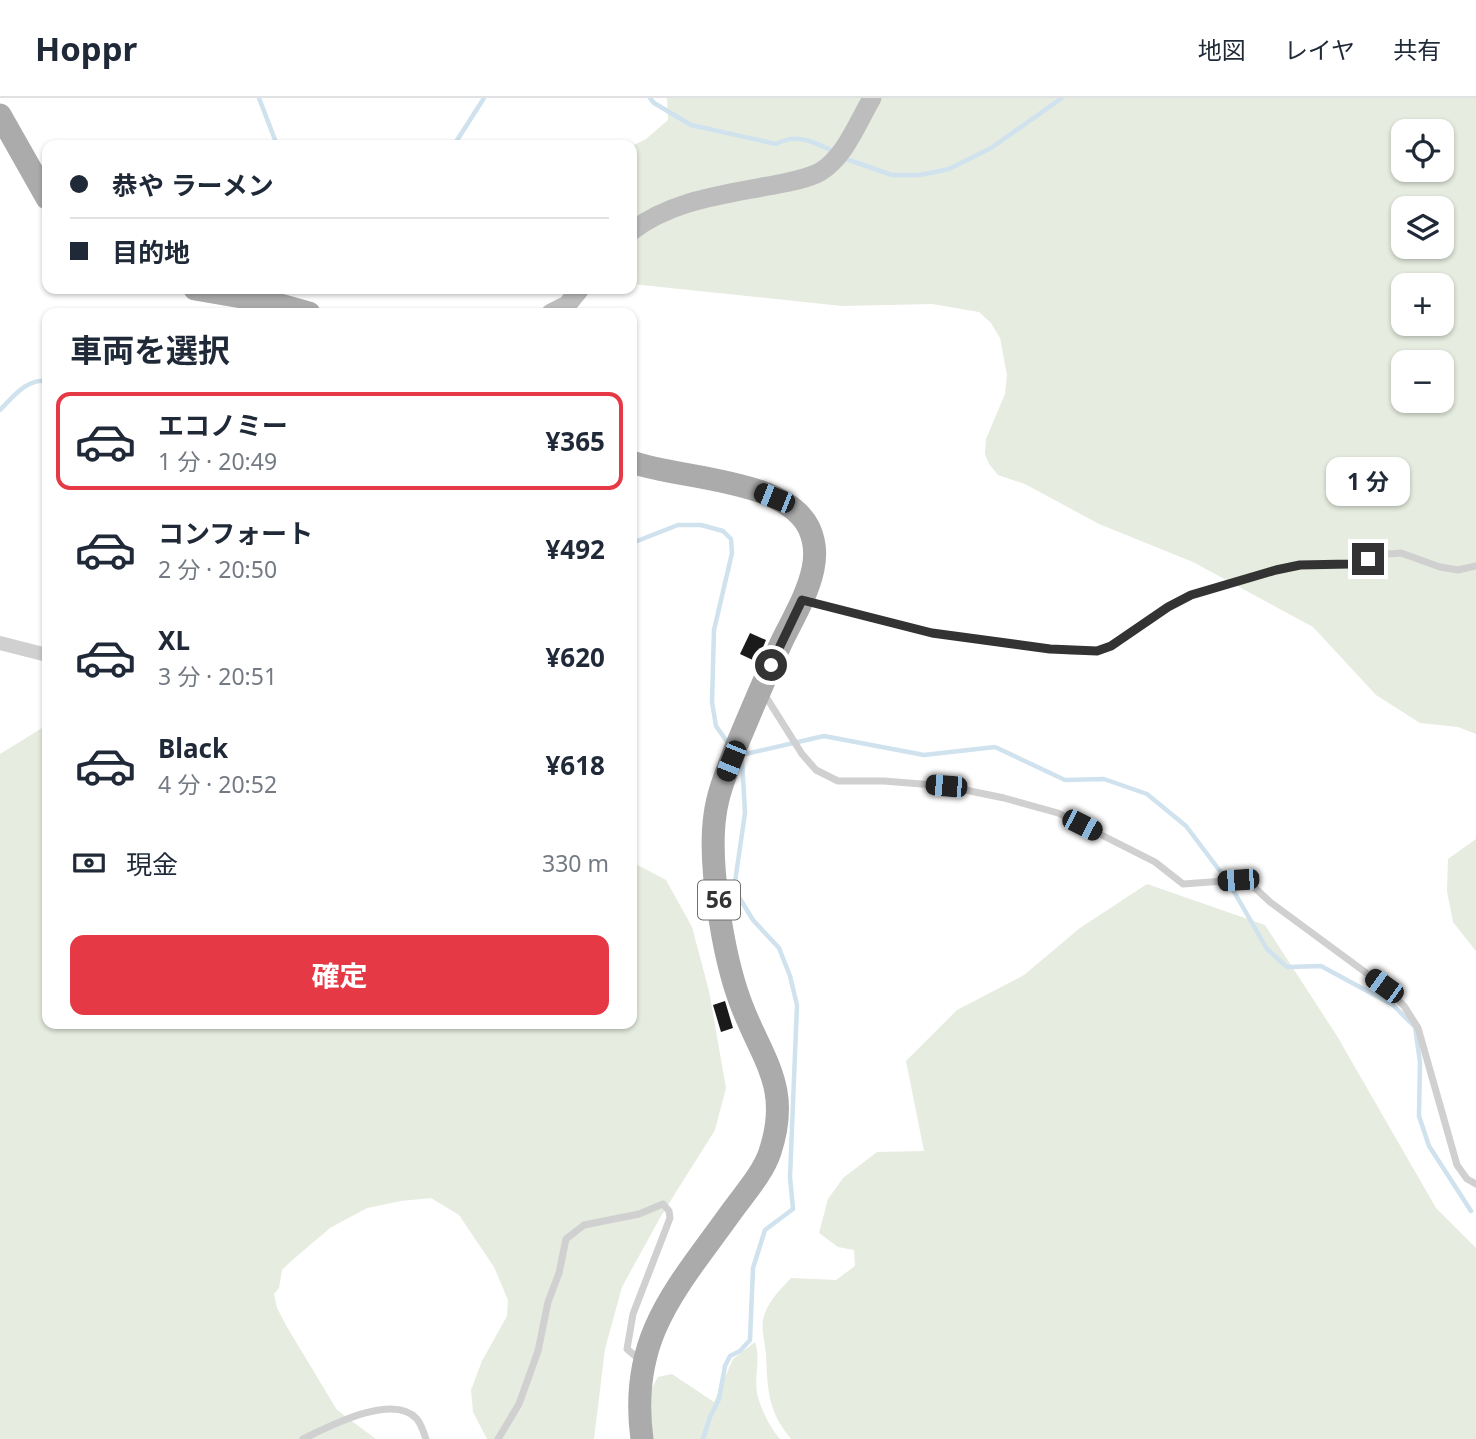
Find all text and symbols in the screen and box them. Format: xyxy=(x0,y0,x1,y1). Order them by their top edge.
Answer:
text: Hoppr xyxy=(35,26,137,71)
text: 地図 xyxy=(1198,33,1246,66)
text: レイヤ xyxy=(1284,33,1355,66)
text: 共有 xyxy=(1393,33,1441,66)
map controls xyxy=(1391,119,1454,413)
button: locate xyxy=(1391,119,1454,182)
text: 恭や ラーメン xyxy=(112,167,274,203)
button: layers xyxy=(1391,196,1454,259)
text: 目的地 xyxy=(112,234,190,270)
button: + xyxy=(1391,273,1454,336)
text: 車両を選択 xyxy=(70,328,230,371)
button: − xyxy=(1391,350,1454,413)
text: エコノミー xyxy=(158,407,288,443)
icon: car xyxy=(74,410,137,473)
text: ¥365 xyxy=(546,423,605,459)
text: 1 分 · 20:49 xyxy=(158,445,277,477)
callout: 1 分 xyxy=(1326,458,1410,506)
text: 1 分 xyxy=(1347,465,1389,497)
car xyxy=(751,480,798,516)
text: コンフォート xyxy=(158,515,313,551)
icon: car xyxy=(74,518,137,581)
text: ¥492 xyxy=(546,531,605,567)
route end xyxy=(1352,543,1384,575)
text: 2 分 · 20:50 xyxy=(158,553,277,585)
text: XL xyxy=(158,622,190,658)
icon: car xyxy=(74,626,137,689)
text: ¥620 xyxy=(546,639,605,675)
route start xyxy=(755,649,787,681)
text: 3 分 · 20:51 xyxy=(158,660,277,692)
text: Black xyxy=(158,730,228,766)
icon: car xyxy=(74,734,137,797)
car xyxy=(714,738,749,784)
text: ¥618 xyxy=(546,747,605,783)
text: 4 分 · 20:52 xyxy=(158,768,277,800)
car xyxy=(925,774,968,798)
car xyxy=(1059,806,1106,844)
icon: cash xyxy=(70,844,108,882)
text: 現金 xyxy=(126,846,178,882)
text: 330 m xyxy=(542,847,609,879)
car xyxy=(1217,868,1260,892)
road number: 56 xyxy=(698,880,740,920)
button: 確定 xyxy=(70,935,609,1015)
car xyxy=(1361,965,1408,1007)

